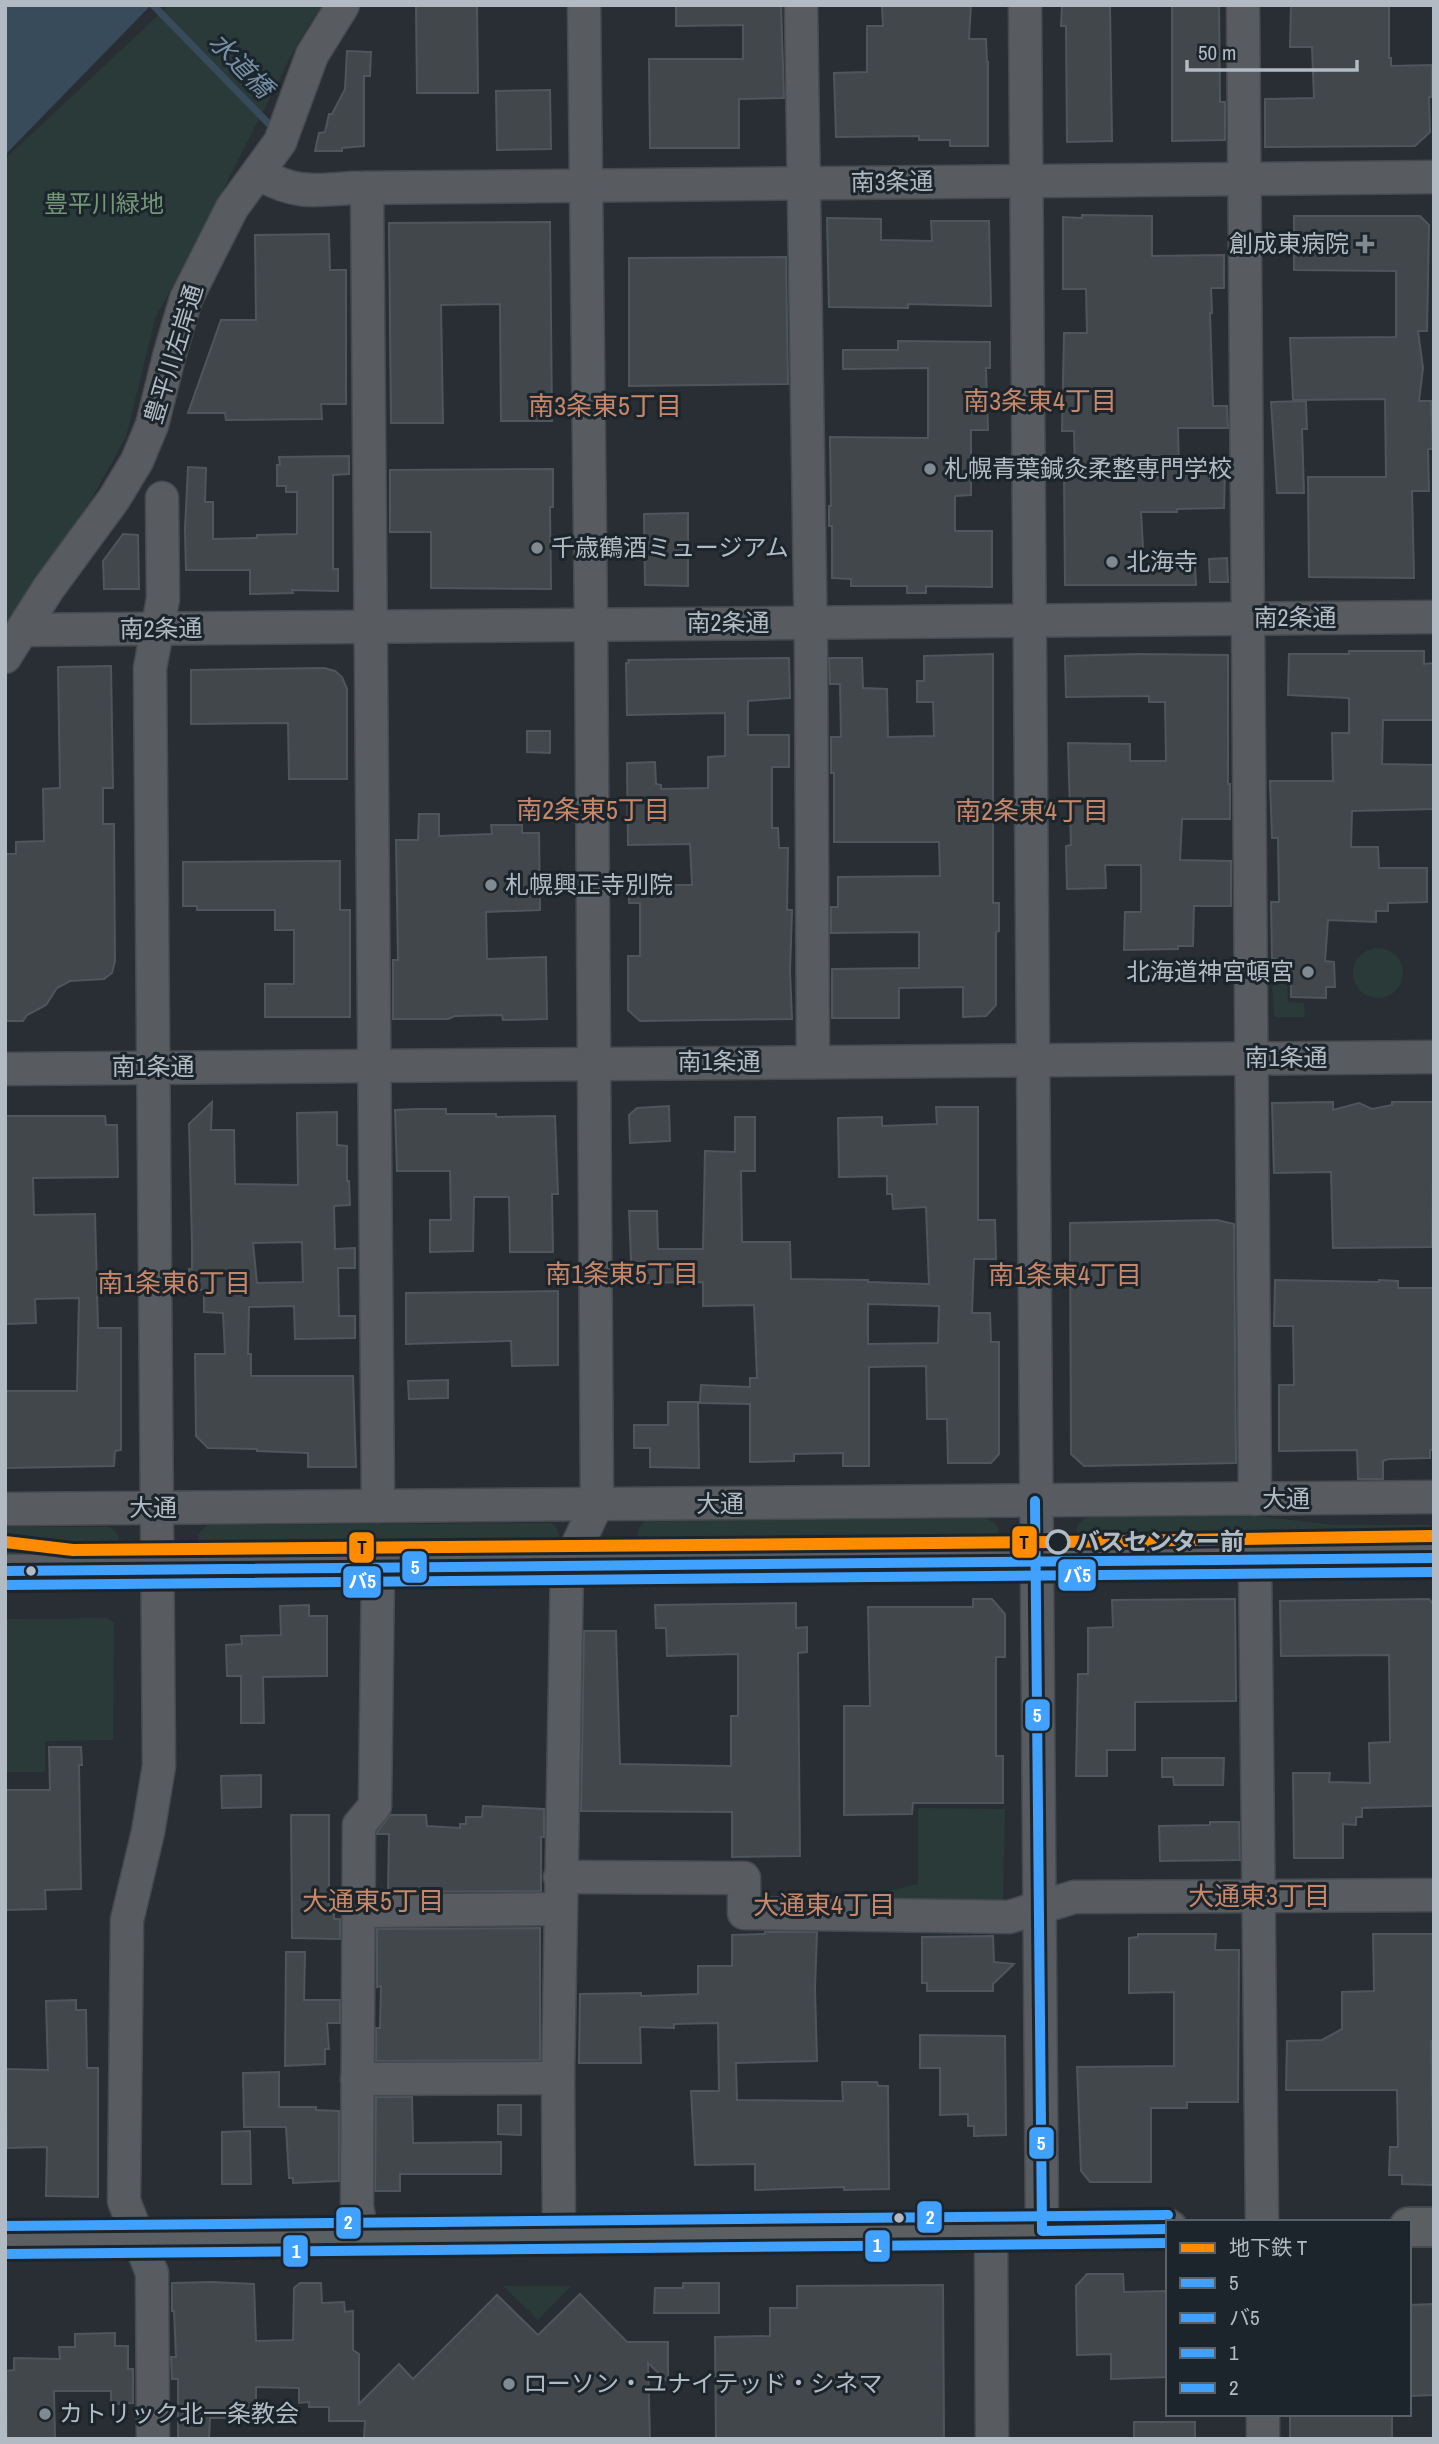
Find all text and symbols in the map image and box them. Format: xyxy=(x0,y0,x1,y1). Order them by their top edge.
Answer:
water label: 水道橋 xyxy=(202,24,284,108)
scale bar xyxy=(1187,28,1357,72)
text: 50 m xyxy=(1198,38,1236,67)
street label: 南3条通 xyxy=(850,164,934,198)
park label: 豊平川緑地 xyxy=(44,187,164,219)
place label: 創成東病院 xyxy=(1229,227,1349,259)
marker: 創成東病院 xyxy=(1355,234,1375,254)
street label: 豊平川左岸通 xyxy=(137,280,209,427)
district label: 南3条東4丁目 xyxy=(963,383,1117,418)
district label: 南3条東5丁目 xyxy=(528,388,682,423)
place label: 札幌青葉鍼灸柔整専門学校 xyxy=(944,452,1232,484)
marker: 札幌青葉鍼灸柔整専門学校 xyxy=(922,461,938,477)
place label: 千歳鶴酒ミュージアム xyxy=(551,531,789,563)
marker: 千歳鶴酒ミュージアム xyxy=(529,540,545,556)
place label: 北海寺 xyxy=(1126,545,1198,577)
marker: 北海寺 xyxy=(1104,554,1120,570)
street label: 南2条通 xyxy=(1254,601,1336,633)
street label: 南2条通 xyxy=(687,606,769,638)
street label: 南2条通 xyxy=(119,611,203,645)
district label: 南2条東5丁目 xyxy=(516,792,670,827)
district label: 南2条東4丁目 xyxy=(955,793,1109,828)
place label: 札幌興正寺別院 xyxy=(505,868,673,900)
marker: 札幌興正寺別院 xyxy=(483,877,499,893)
place label: 北海道神宮頓宮 xyxy=(1126,955,1294,987)
marker: 北海道神宮頓宮 xyxy=(1300,964,1316,980)
street label: 南1条通 xyxy=(1245,1041,1327,1073)
street label: 南1条通 xyxy=(678,1045,760,1077)
street label: 南1条通 xyxy=(112,1050,194,1082)
district label: 南1条東5丁目 xyxy=(545,1256,699,1291)
district label: 南1条東4丁目 xyxy=(988,1257,1142,1292)
district label: 南1条東6丁目 xyxy=(97,1265,251,1300)
street label: 大通 xyxy=(1262,1482,1310,1514)
street label: 大通 xyxy=(696,1487,744,1519)
street label: 大通 xyxy=(129,1491,177,1523)
line badge: T xyxy=(1011,1525,1038,1559)
place label: バスセンター前 xyxy=(1076,1525,1244,1557)
text: T xyxy=(1019,1529,1029,1555)
marker: バスセンター前 xyxy=(1046,1530,1070,1554)
line badge: T xyxy=(348,1531,375,1564)
text: T xyxy=(357,1534,367,1560)
line badge: 5 xyxy=(401,1550,428,1584)
text: 5 xyxy=(411,1554,420,1580)
line badge: バ5 xyxy=(1057,1558,1097,1592)
text: バ5 xyxy=(1063,1562,1091,1588)
unlabelled marker xyxy=(24,1564,38,1578)
line badge: バ5 xyxy=(342,1565,382,1599)
text: バ5 xyxy=(348,1568,376,1594)
line badge: 5 xyxy=(1024,1698,1051,1732)
text: 5 xyxy=(1033,1702,1042,1728)
district label: 大通東3丁目 xyxy=(1188,1878,1330,1913)
district label: 大通東5丁目 xyxy=(302,1883,444,1918)
district label: 大通東4丁目 xyxy=(753,1887,895,1922)
line badge: 5 xyxy=(1028,2126,1055,2160)
text: 5 xyxy=(1037,2130,1046,2156)
line badge: 2 xyxy=(916,2200,943,2234)
text: 2 xyxy=(926,2204,935,2230)
line badge: 2 xyxy=(335,2206,362,2240)
text: 2 xyxy=(344,2209,353,2235)
unlabelled marker xyxy=(892,2211,906,2225)
legend xyxy=(1166,2220,1411,2416)
line badge: 1 xyxy=(864,2229,891,2263)
text: 1 xyxy=(873,2232,882,2258)
text: 地下鉄 T xyxy=(1229,2233,1308,2262)
line badge: 1 xyxy=(282,2234,309,2268)
text: 1 xyxy=(292,2238,301,2264)
text: 5 xyxy=(1229,2268,1239,2297)
text: バ5 xyxy=(1229,2303,1260,2332)
text: 1 xyxy=(1229,2338,1239,2367)
place label: ローソン・ユナイテッド・シネマ xyxy=(523,2367,883,2399)
text: 2 xyxy=(1229,2373,1239,2402)
marker: ローソン・ユナイテッド・シネマ xyxy=(501,2376,517,2392)
place label: カトリック北一条教会 xyxy=(59,2397,299,2429)
marker: カトリック北一条教会 xyxy=(37,2406,53,2422)

